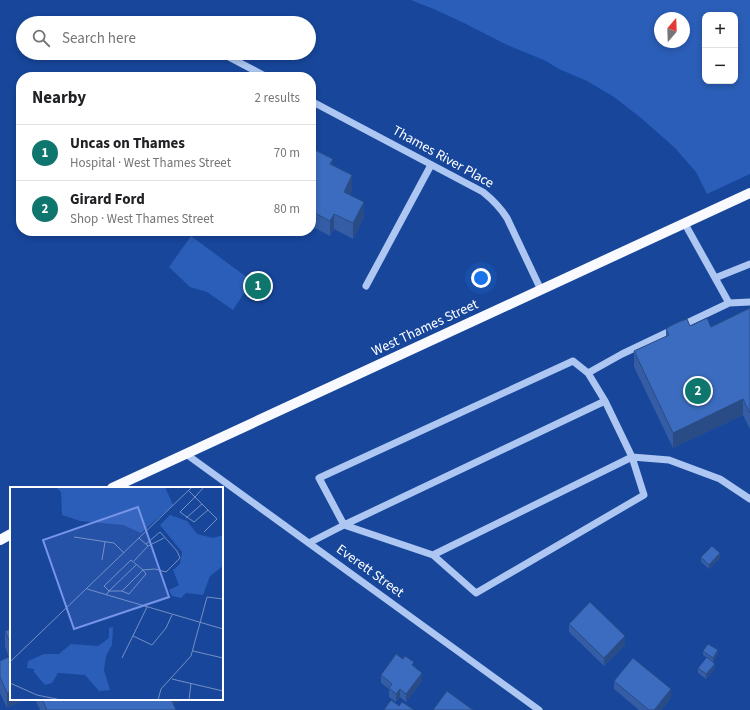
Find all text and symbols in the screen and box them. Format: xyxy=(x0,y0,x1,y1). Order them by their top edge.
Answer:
north arrow xyxy=(654,12,690,48)
map controls xyxy=(702,12,738,84)
button: + xyxy=(702,12,738,48)
search box xyxy=(16,16,316,60)
icon: search xyxy=(30,27,52,49)
text: Search here xyxy=(62,28,136,49)
button: − xyxy=(702,48,738,84)
text: Nearby xyxy=(32,86,86,110)
text: 2 results xyxy=(255,89,300,107)
street label: Thames River Place xyxy=(389,121,498,193)
text: Uncas on Thames xyxy=(70,133,185,154)
text: 1 xyxy=(42,144,48,162)
text: 70 m xyxy=(274,144,300,162)
text: Hospital · West Thames Street xyxy=(70,154,231,172)
text: Girard Ford xyxy=(70,189,145,210)
text: 2 xyxy=(42,200,48,218)
text: 80 m xyxy=(274,200,300,218)
text: Shop · West Thames Street xyxy=(70,210,214,228)
your location xyxy=(471,268,491,288)
pin: 1 xyxy=(245,271,271,301)
street label: West Thames Street xyxy=(368,294,482,361)
pin: 2 xyxy=(685,376,711,406)
inset map xyxy=(10,487,223,700)
street label: Everett Street xyxy=(332,540,408,603)

